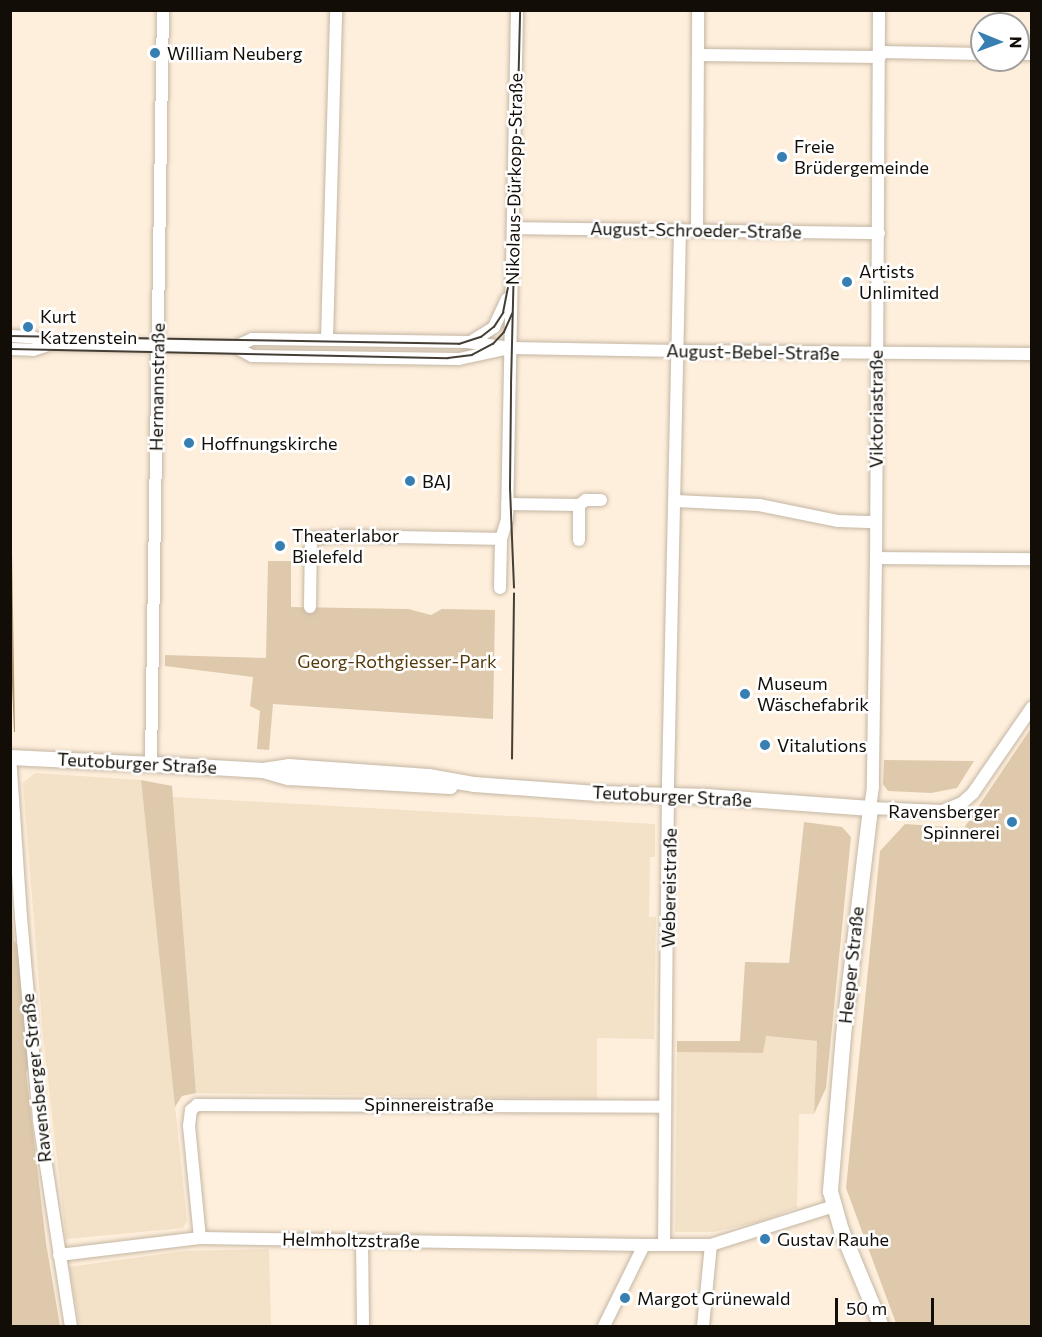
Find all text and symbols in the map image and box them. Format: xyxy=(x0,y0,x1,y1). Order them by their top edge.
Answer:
north arrow xyxy=(970,12,1030,72)
text: N xyxy=(1007,36,1026,48)
place label: William Neuberg xyxy=(167,42,303,64)
marker: William Neuberg xyxy=(148,46,162,60)
street label: Nikolaus-Dürkopp-Straße xyxy=(501,73,527,285)
place label: Freie Brüdergemeinde xyxy=(794,136,929,178)
marker: Freie Brüdergemeinde xyxy=(775,150,789,164)
street label: August-Schroeder-Straße xyxy=(590,217,802,243)
place label: Artists Unlimited xyxy=(859,261,939,304)
marker: Artists Unlimited xyxy=(840,275,854,289)
place label: Kurt Katzenstein xyxy=(40,306,137,348)
marker: Kurt Katzenstein xyxy=(21,320,35,334)
street label: Hermannstraße xyxy=(145,323,169,451)
street label: August-Bebel-Straße xyxy=(666,340,840,364)
street label: Viktoriastraße xyxy=(865,350,887,468)
place label: Hoffnungskirche xyxy=(201,432,338,454)
marker: Hoffnungskirche xyxy=(182,436,196,450)
place label: BAJ xyxy=(422,470,451,492)
marker: BAJ xyxy=(403,474,417,488)
place label: Theaterlabor Bielefeld xyxy=(292,525,399,568)
marker: Theaterlabor Bielefeld xyxy=(273,539,287,553)
park label: Georg-Rothgiesser-Park xyxy=(297,650,497,672)
place label: Museum Wäschefabrik xyxy=(757,673,869,716)
marker: Museum Wäschefabrik xyxy=(738,687,752,701)
place label: Vitalutions xyxy=(777,734,867,756)
marker: Vitalutions xyxy=(758,738,772,752)
street label: Teutoburger Straße xyxy=(57,748,217,778)
street label: Teutoburger Straße xyxy=(592,781,752,811)
place label: Ravensberger Spinnerei xyxy=(888,801,1000,844)
marker: Ravensberger Spinnerei xyxy=(1005,815,1019,829)
street label: Webereistraße xyxy=(657,828,681,948)
street label: Heeper Straße xyxy=(834,905,868,1025)
street label: Ravensberger Straße xyxy=(16,992,56,1164)
street label: Spinnereistraße xyxy=(364,1093,494,1115)
street label: Helmholtzstraße xyxy=(282,1228,420,1252)
place label: Gustav Rauhe xyxy=(777,1228,889,1250)
marker: Gustav Rauhe xyxy=(758,1232,772,1246)
scale bar xyxy=(838,1286,937,1324)
place label: Margot Grünewald xyxy=(637,1287,790,1309)
marker: Margot Grünewald xyxy=(618,1291,632,1305)
text: 50 m xyxy=(846,1297,887,1319)

